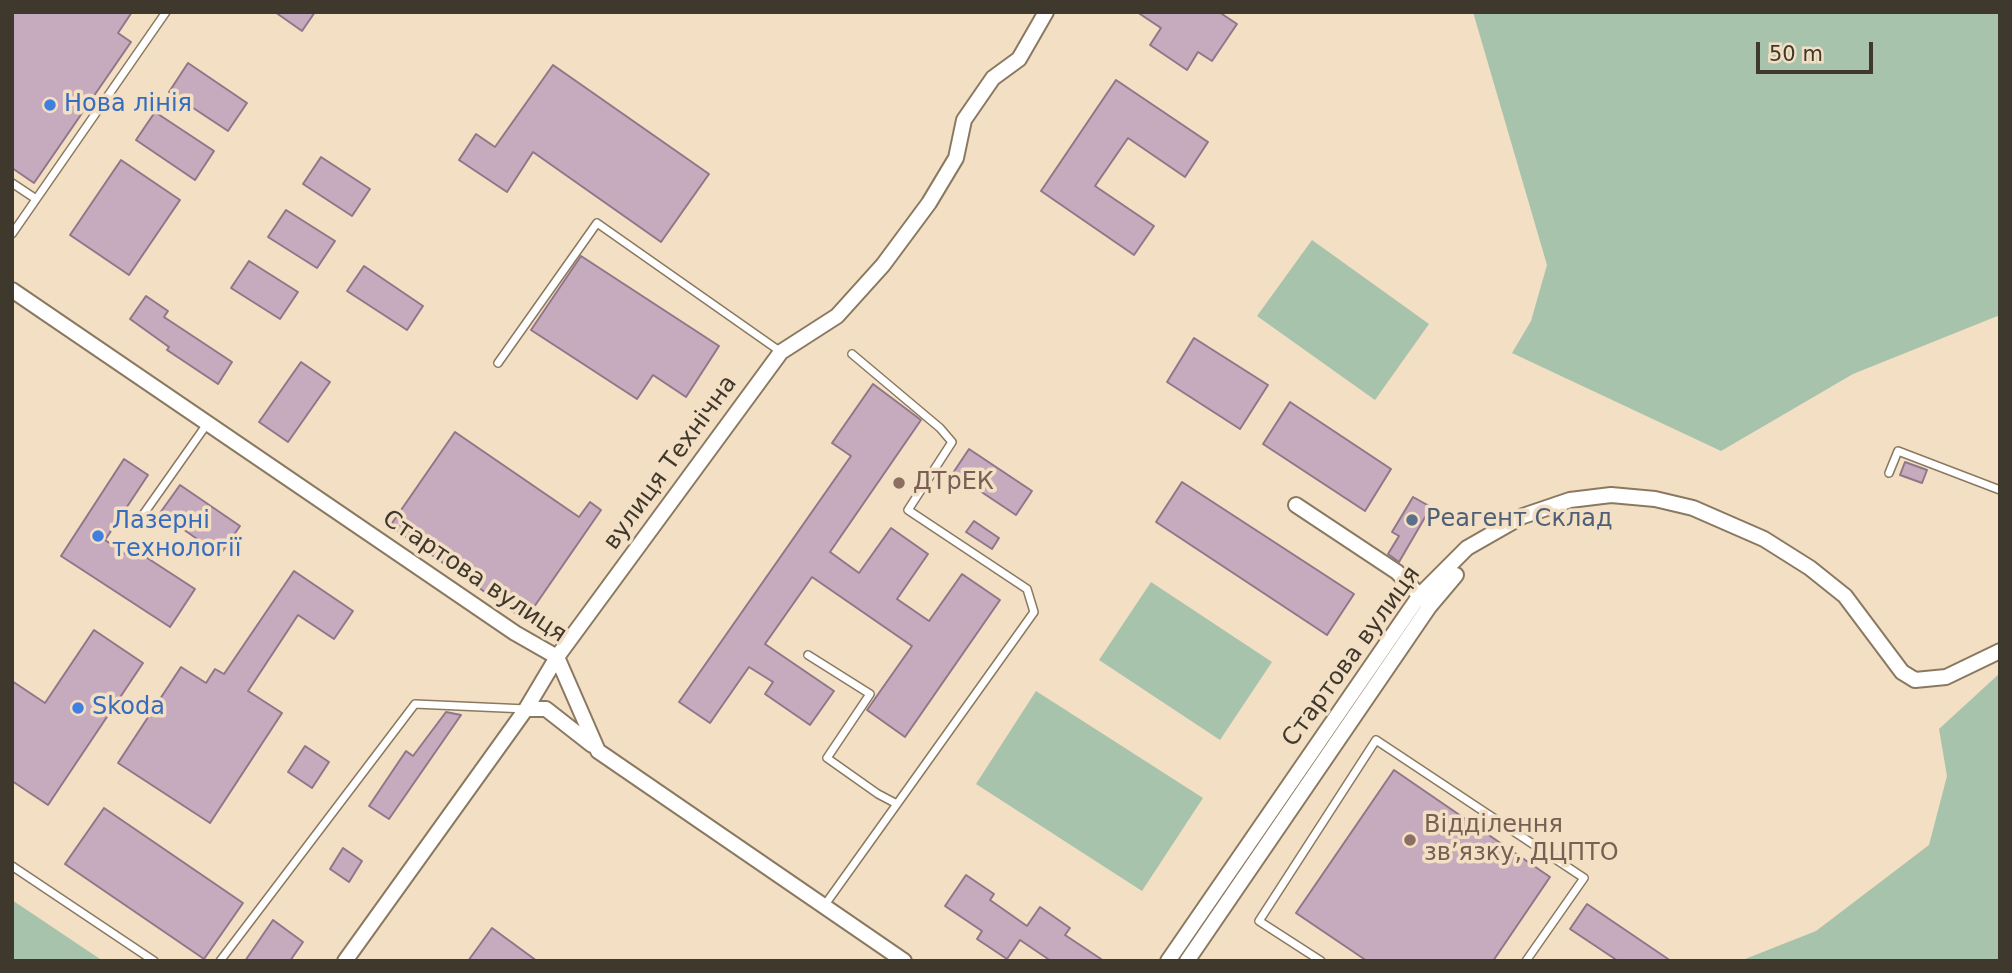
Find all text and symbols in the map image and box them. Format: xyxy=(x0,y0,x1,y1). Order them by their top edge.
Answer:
scale bar xyxy=(1760,28,1877,72)
text: 50 m xyxy=(1769,42,1823,66)
place label: Нова лінія xyxy=(64,91,192,119)
marker: Нова лінія xyxy=(42,97,58,113)
street label: вулиця Технічна xyxy=(598,370,744,556)
place label: ДТрЕК xyxy=(913,469,994,497)
marker: ДТрЕК xyxy=(891,475,907,491)
street label: Стартова вулиця xyxy=(376,505,572,649)
place label: Реагент Склад xyxy=(1426,506,1613,534)
place label: Лазерні технології xyxy=(112,508,241,564)
marker: Реагент Склад xyxy=(1404,512,1420,528)
marker: Лазерні технології xyxy=(90,528,106,544)
street label: Стартова вулиця xyxy=(1277,561,1427,753)
place label: Skoda xyxy=(92,694,165,722)
marker: Skoda xyxy=(70,700,86,716)
place label: Відділення зв’язку, ДЦПТО xyxy=(1424,812,1619,868)
marker: Відділення зв’язку, ДЦПТО xyxy=(1402,832,1418,848)

